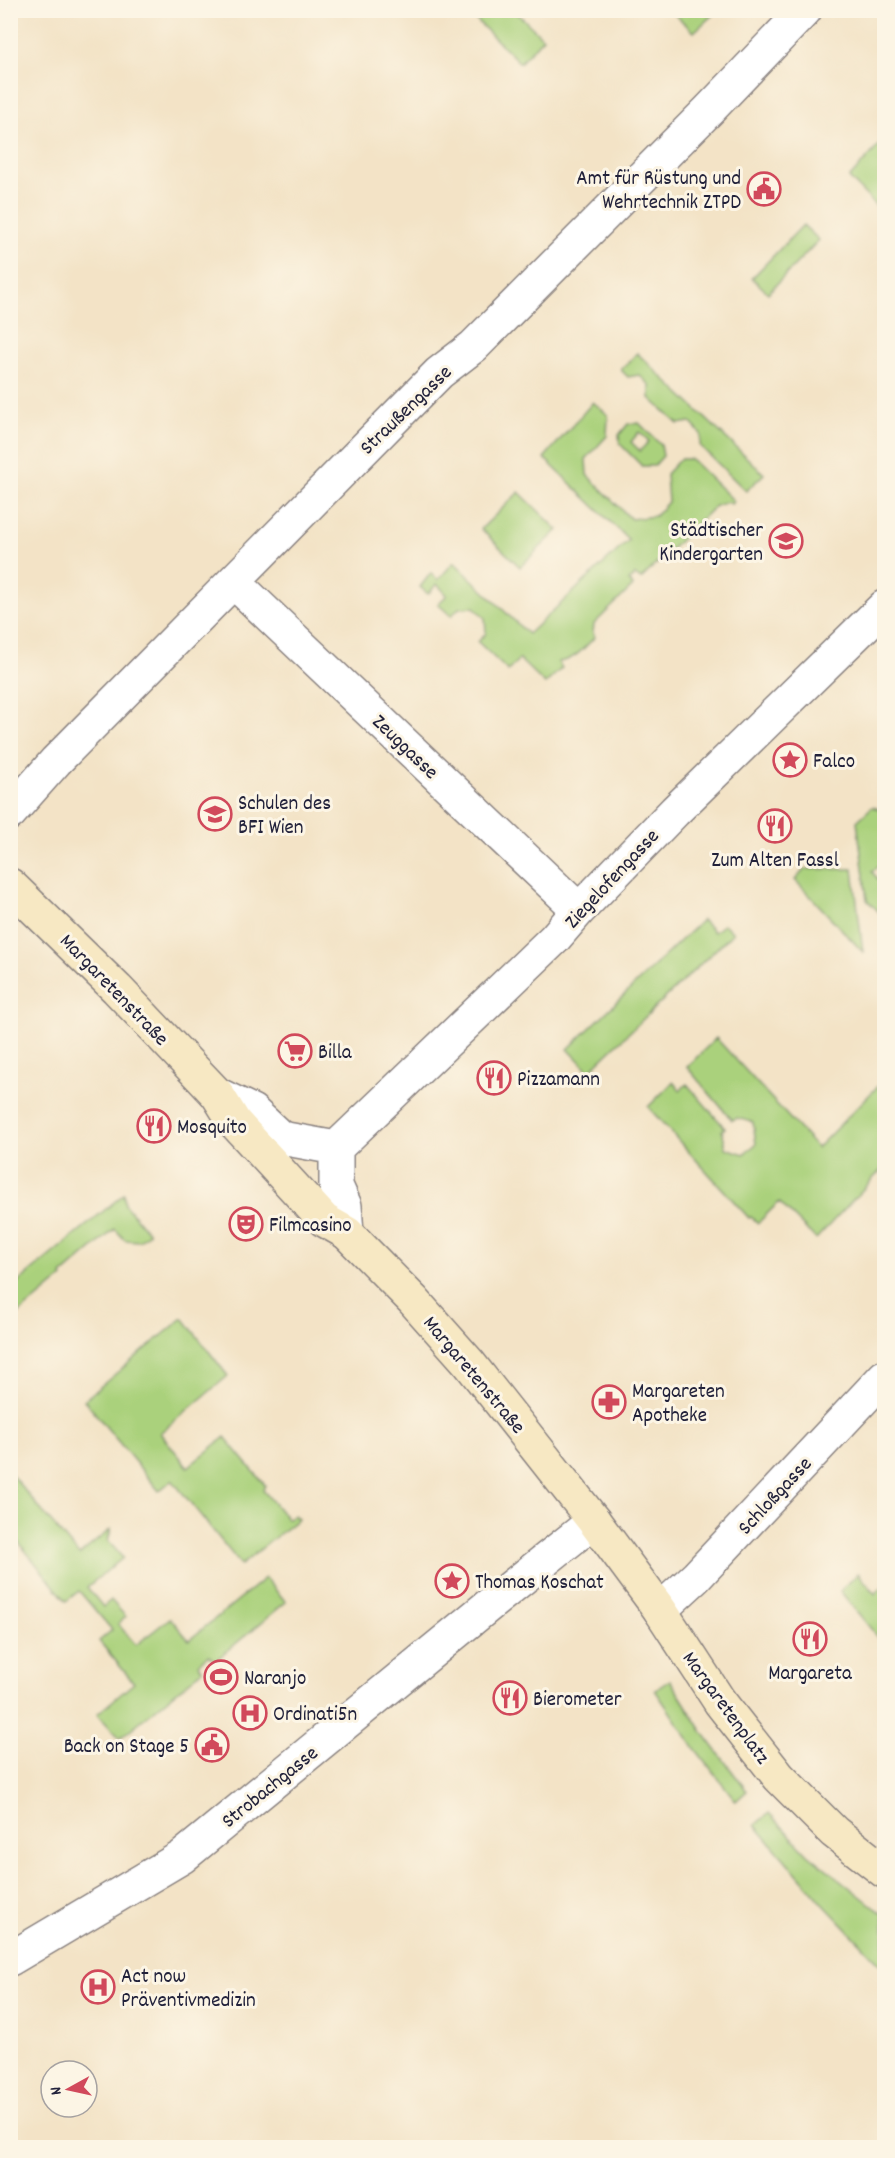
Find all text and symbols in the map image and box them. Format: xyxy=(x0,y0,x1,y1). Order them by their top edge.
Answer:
place label: Amt für Rüstung und Wehrtechnik ZTPD xyxy=(576,165,741,219)
public building icon: Amt für Rüstung und Wehrtechnik ZTPD xyxy=(746,171,782,207)
street label: Straußengasse xyxy=(354,359,460,463)
place label: Städtischer Kindergarten xyxy=(659,517,763,571)
school or university icon: Städtischer Kindergarten xyxy=(768,523,804,559)
street label: Zeuggasse xyxy=(364,709,444,788)
place icon: Falco xyxy=(772,742,808,778)
place label: Falco xyxy=(813,748,855,778)
place label: Schulen des BFI Wien xyxy=(238,790,331,844)
school or university icon: Schulen des BFI Wien xyxy=(197,796,233,832)
restaurant icon: Zum Alten Fassl xyxy=(757,808,793,844)
street label: Ziegelofengasse xyxy=(559,823,668,937)
place label: Zum Alten Fassl xyxy=(711,847,839,877)
street label: Margaretenstraße xyxy=(51,928,174,1054)
supermarket icon: Billa xyxy=(277,1033,313,1069)
place label: Billa xyxy=(318,1039,353,1069)
restaurant icon: Pizzamann xyxy=(476,1060,512,1096)
place label: Pizzamann xyxy=(517,1066,600,1096)
restaurant icon: Mosquito xyxy=(136,1108,172,1144)
place label: Mosquito xyxy=(177,1114,247,1144)
theatre icon: Filmcasino xyxy=(228,1206,264,1242)
place label: Filmcasino xyxy=(269,1212,352,1242)
street label: Margaretenstraße xyxy=(414,1310,531,1442)
place label: Margareten Apotheke xyxy=(632,1378,725,1432)
pharmacy icon: Margareten Apotheke xyxy=(591,1384,627,1420)
street label: Schloßgasse xyxy=(732,1451,820,1543)
place icon: Thomas Koschat xyxy=(434,1563,470,1599)
place label: Thomas Koschat xyxy=(475,1569,604,1599)
restaurant icon: Margareta xyxy=(792,1621,828,1657)
street label: Margaretenplatz xyxy=(673,1646,776,1771)
sports icon: Naranjo xyxy=(203,1659,239,1695)
place label: Margareta xyxy=(768,1660,853,1690)
place label: Naranjo xyxy=(244,1665,306,1695)
restaurant icon: Bierometer xyxy=(492,1680,528,1716)
place label: Bierometer xyxy=(533,1686,622,1716)
hospital icon: Ordinati5n xyxy=(232,1695,268,1731)
place label: Ordinati5n xyxy=(273,1701,357,1731)
public building icon: Back on Stage 5 xyxy=(194,1727,230,1763)
place label: Back on Stage 5 xyxy=(64,1733,189,1763)
street label: Strobachgasse xyxy=(216,1740,326,1837)
place label: Act now Präventivmedizin xyxy=(121,1963,256,2017)
hospital icon: Act now Präventivmedizin xyxy=(80,1969,116,2005)
north arrow xyxy=(39,2059,99,2119)
text: N xyxy=(45,2085,69,2096)

